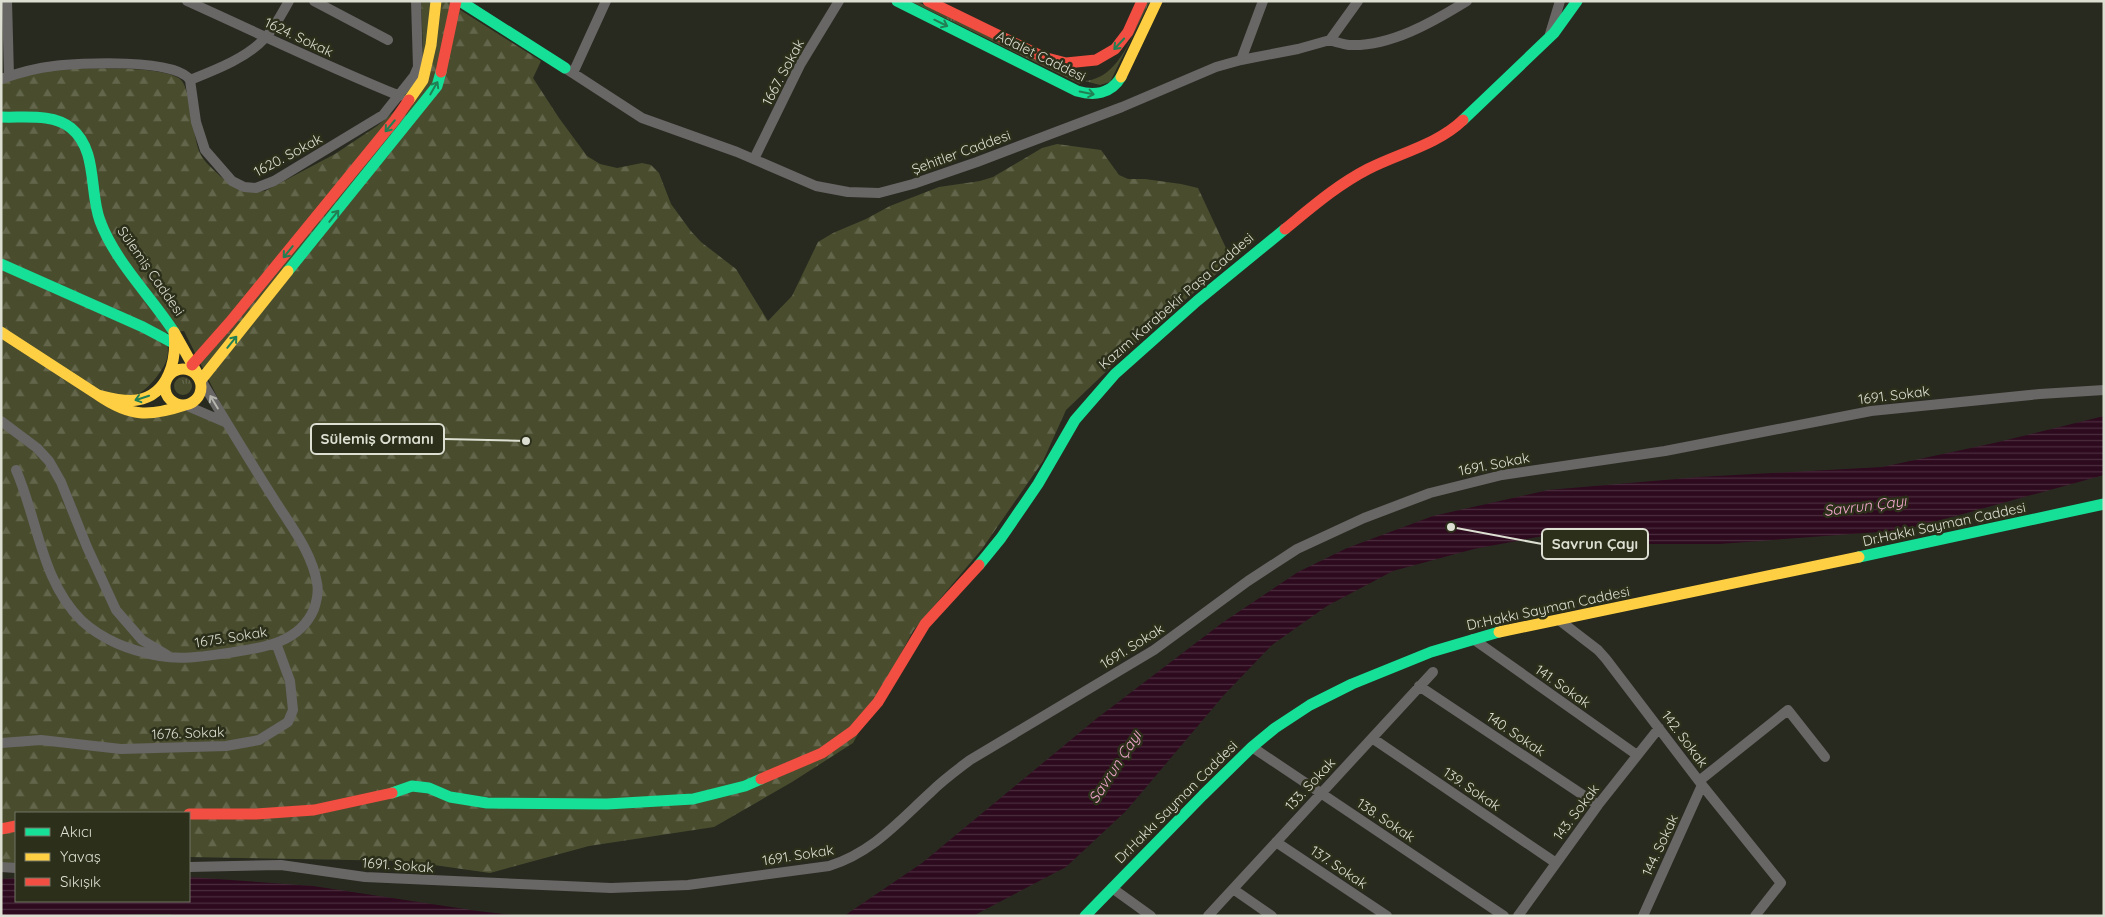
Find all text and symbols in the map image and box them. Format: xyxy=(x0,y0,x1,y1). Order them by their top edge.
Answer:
street label: 1624. Sokak xyxy=(262,13,336,61)
one-way arrow xyxy=(933,19,948,28)
street label: Adalet Caddesi xyxy=(993,27,1089,85)
street label: 1667. Sokak xyxy=(758,36,808,108)
one-way arrow xyxy=(1113,37,1125,50)
one-way arrow xyxy=(429,80,439,95)
one-way arrow xyxy=(1078,89,1094,99)
one-way arrow xyxy=(385,119,396,132)
street label: Şehitler Caddesi xyxy=(909,126,1013,178)
street label: 1620. Sokak xyxy=(251,129,325,181)
one-way arrow xyxy=(329,209,340,222)
street label: Sülemiş Caddesi xyxy=(114,223,188,319)
street label: Kazım Karabekir Paşa Caddesi xyxy=(1095,229,1257,373)
one-way arrow xyxy=(282,245,293,258)
one-way arrow xyxy=(226,336,237,349)
street label: 1691. Sokak xyxy=(1857,382,1931,408)
one-way arrow xyxy=(135,394,150,403)
one-way arrow xyxy=(209,395,219,409)
callout: Sülemiş Ormanı xyxy=(311,424,444,454)
text: Sülemiş Ormanı xyxy=(321,429,433,448)
street label: 1691. Sokak xyxy=(1457,448,1531,480)
water label: Savrun Çayı xyxy=(1823,491,1908,520)
street label: Dr.Hakkı Sayman Caddesi xyxy=(1861,498,2027,550)
callout: Savrun Çayı xyxy=(1542,529,1648,559)
text: Savrun Çayı xyxy=(1552,534,1638,553)
street label: Dr.Hakkı Sayman Caddesi xyxy=(1465,582,1631,634)
street label: 1691. Sokak xyxy=(1097,619,1167,673)
street label: 1675. Sokak xyxy=(193,622,269,652)
street label: 141. Sokak xyxy=(1532,660,1594,712)
street label: 142. Sokak xyxy=(1658,707,1712,771)
street label: 140. Sokak xyxy=(1483,708,1549,760)
street label: 1676. Sokak xyxy=(151,723,225,743)
water label: Savrun Çayı xyxy=(1084,726,1146,807)
street label: Dr.Hakkı Sayman Caddesi xyxy=(1111,737,1241,867)
street label: 133. Sokak xyxy=(1281,754,1339,814)
street label: 139. Sokak xyxy=(1440,763,1504,815)
street label: 143. Sokak xyxy=(1549,780,1603,844)
street label: 138. Sokak xyxy=(1354,794,1418,846)
street label: 144. Sokak xyxy=(1638,811,1682,879)
legend xyxy=(15,812,190,902)
text: Akıcı xyxy=(60,822,92,841)
street label: 1691. Sokak xyxy=(761,840,835,870)
street label: 137. Sokak xyxy=(1307,841,1371,893)
text: Yavaş xyxy=(60,847,101,866)
street label: 1691. Sokak xyxy=(362,854,434,876)
text: Sıkışık xyxy=(60,872,101,891)

